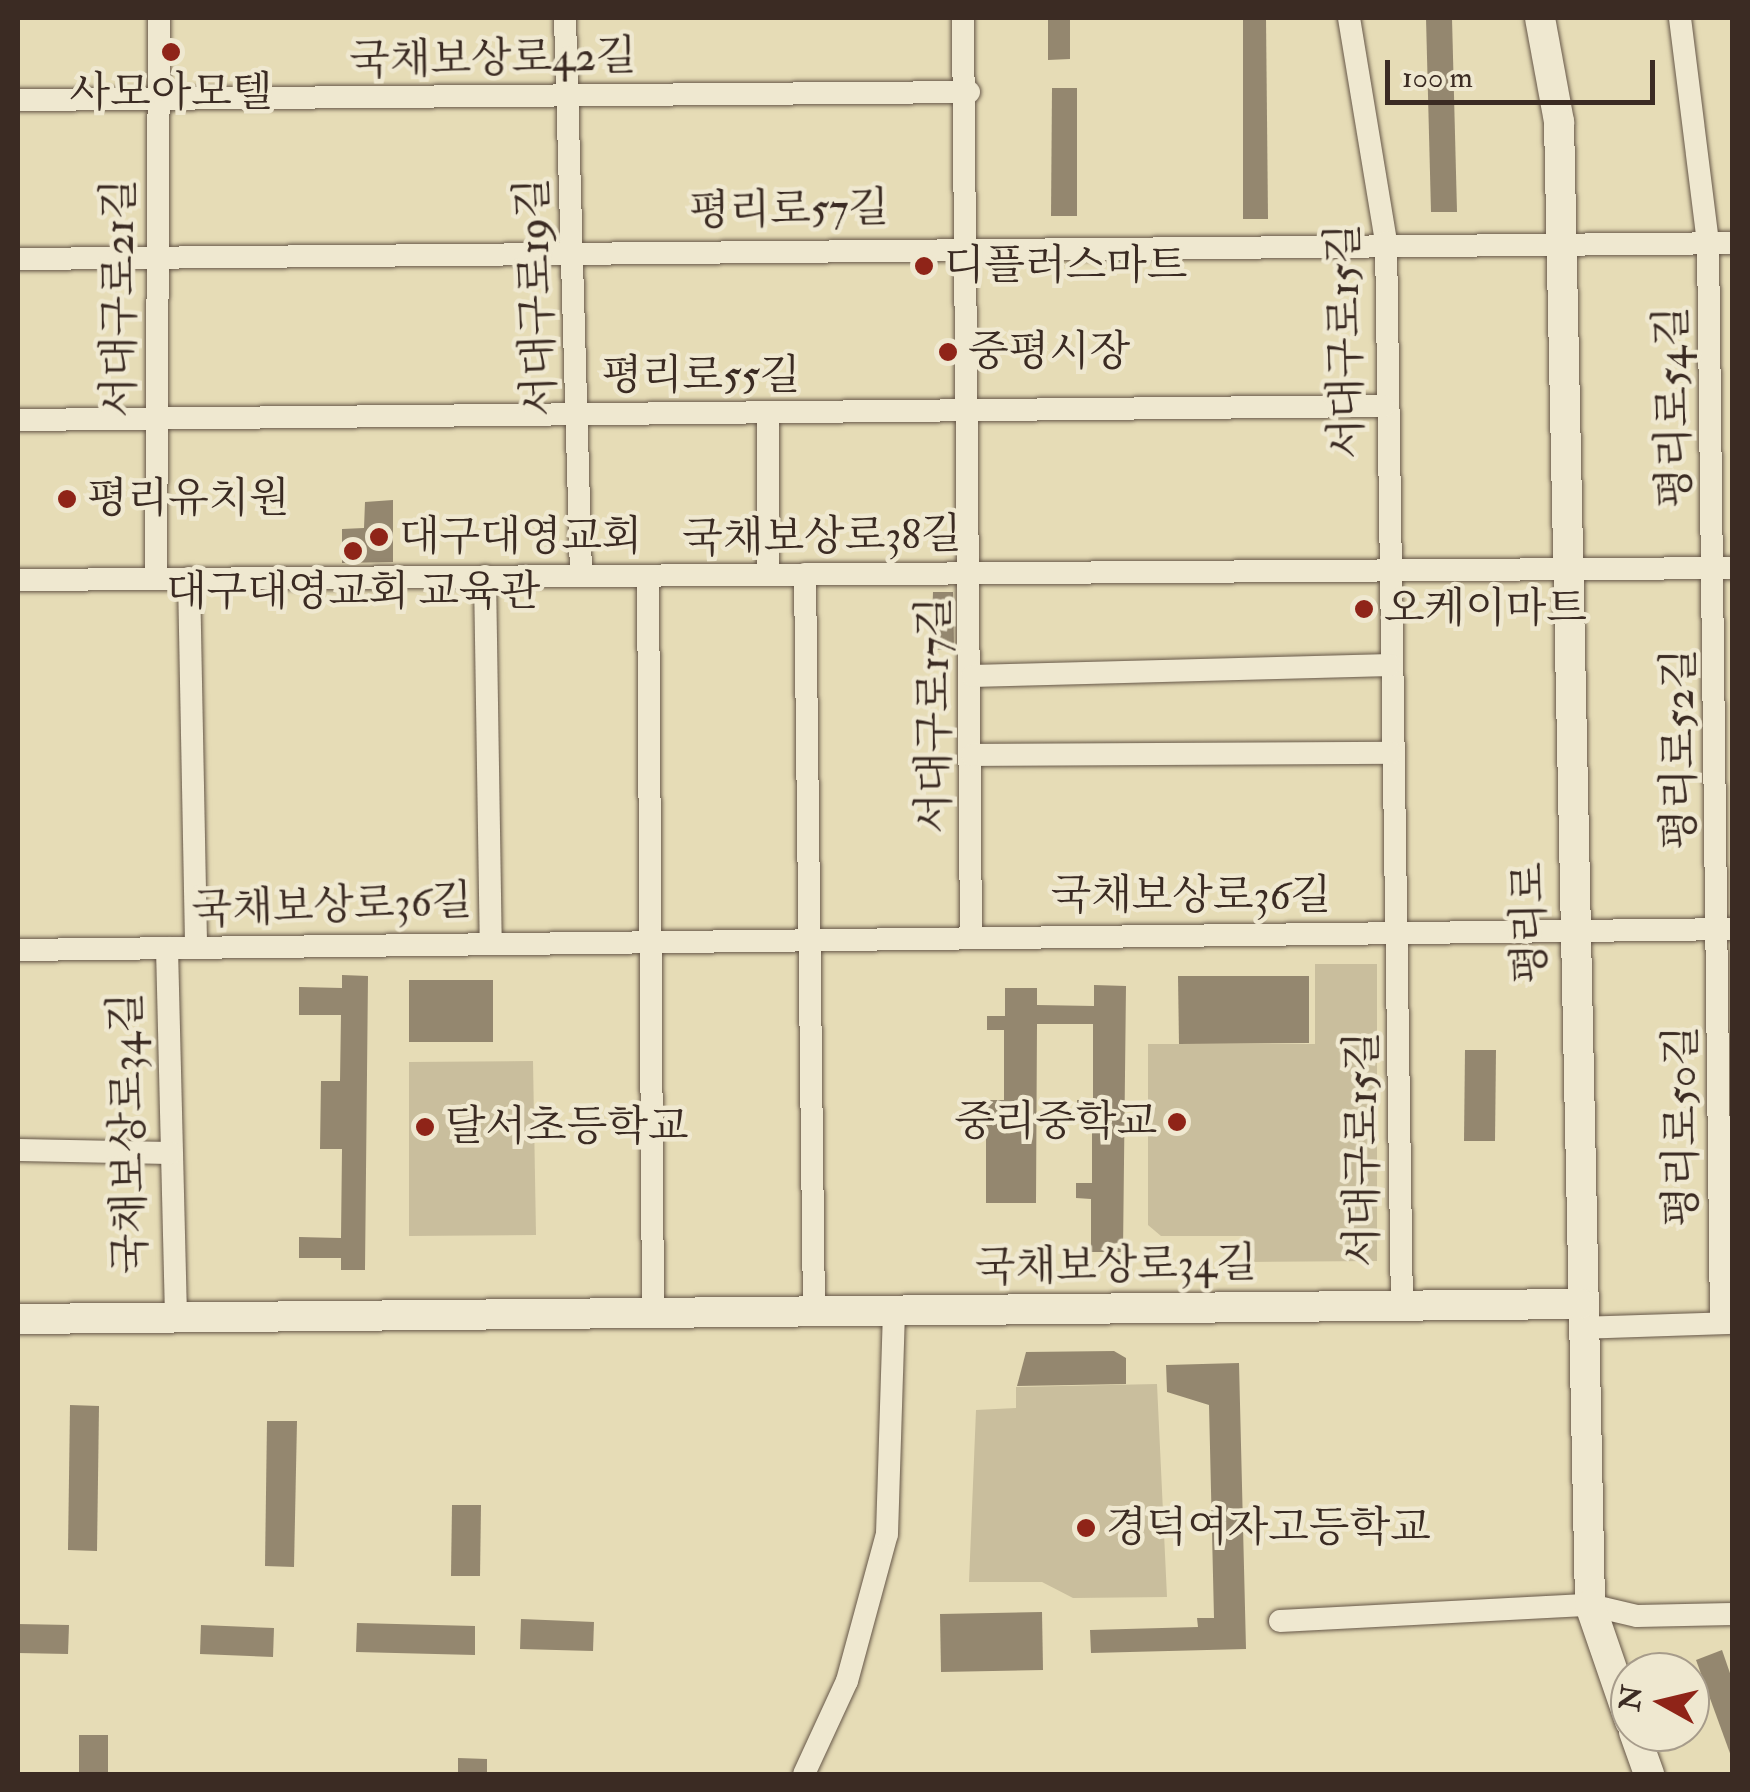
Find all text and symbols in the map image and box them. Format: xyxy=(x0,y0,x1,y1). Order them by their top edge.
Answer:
street label: 국채보상로42길 xyxy=(349,31,637,87)
scale bar xyxy=(1390,40,1660,102)
marker: 사모아모텔 xyxy=(160,41,182,63)
text: 100 m xyxy=(1402,59,1473,96)
place label: 사모아모텔 xyxy=(70,68,272,118)
street label: 서대구로19길 xyxy=(508,177,566,417)
street label: 서대구로21길 xyxy=(95,178,145,418)
street label: 평리로57길 xyxy=(689,183,889,237)
street label: 서대구로15길 xyxy=(1319,222,1373,460)
place label: 디플러스마트 xyxy=(944,241,1187,291)
marker: 디플러스마트 xyxy=(913,255,935,277)
street label: 평리로54길 xyxy=(1647,305,1701,509)
place label: 중평시장 xyxy=(968,327,1130,377)
marker: 중평시장 xyxy=(937,341,959,363)
street label: 평리로55길 xyxy=(601,351,801,401)
place label: 평리유치원 xyxy=(87,474,290,524)
marker: 평리유치원 xyxy=(56,488,78,510)
street label: 국채보상로38길 xyxy=(682,509,962,565)
place label: 대구대영교회 xyxy=(399,512,642,562)
marker: 대구대영교회 xyxy=(368,526,390,548)
marker: 대구대영교회 교육관 xyxy=(342,540,364,562)
place label: 대구대영교회 교육관 xyxy=(166,567,540,617)
place label: 오케이마트 xyxy=(1384,584,1587,634)
street label: 서대구로17길 xyxy=(910,596,960,834)
marker: 오케이마트 xyxy=(1353,598,1375,620)
street label: 평리로52길 xyxy=(1655,648,1705,850)
street label: 평리로 xyxy=(1504,862,1556,984)
street label: 국채보상로36길 xyxy=(1051,871,1331,921)
street label: 국채보상로36길 xyxy=(191,876,473,936)
street label: 국채보상로34길 xyxy=(101,992,157,1274)
street label: 평리로50길 xyxy=(1657,1025,1707,1227)
street label: 서대구로15길 xyxy=(1338,1031,1388,1267)
place label: 중리중학교 xyxy=(954,1097,1157,1147)
place label: 달서초등학교 xyxy=(445,1102,688,1152)
marker: 중리중학교 xyxy=(1166,1111,1188,1133)
marker: 달서초등학교 xyxy=(414,1116,436,1138)
street label: 국채보상로34길 xyxy=(975,1238,1257,1294)
place label: 경덕여자고등학교 xyxy=(1106,1503,1431,1553)
marker: 경덕여자고등학교 xyxy=(1075,1517,1097,1539)
north arrow xyxy=(1610,1652,1710,1752)
text: N xyxy=(1613,1683,1651,1713)

